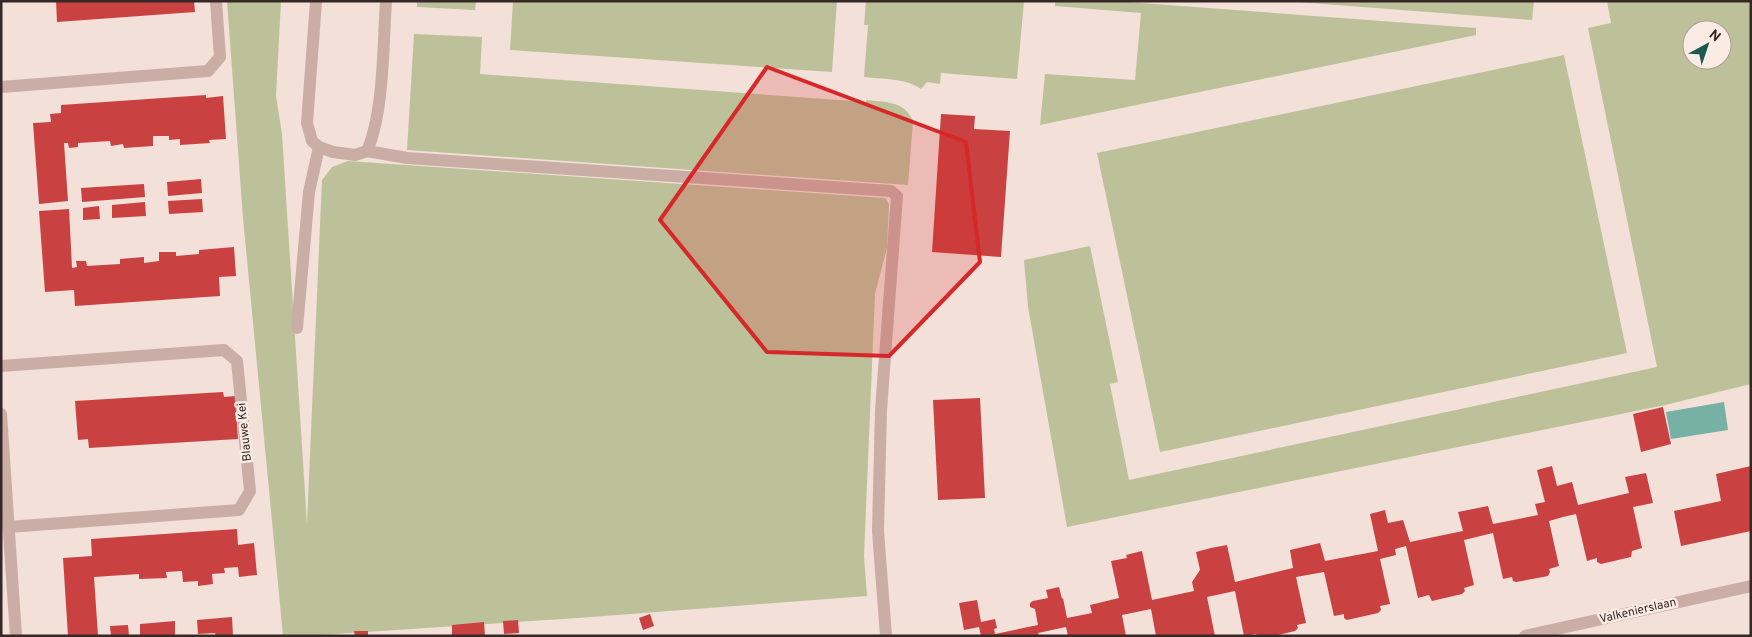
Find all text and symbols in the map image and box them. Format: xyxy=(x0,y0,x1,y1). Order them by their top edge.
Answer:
north arrow xyxy=(1682,20,1732,70)
text: N xyxy=(1705,26,1724,46)
street label: Blauwe Kei xyxy=(234,402,256,462)
street label: Valkenierslaan xyxy=(1598,594,1678,628)

